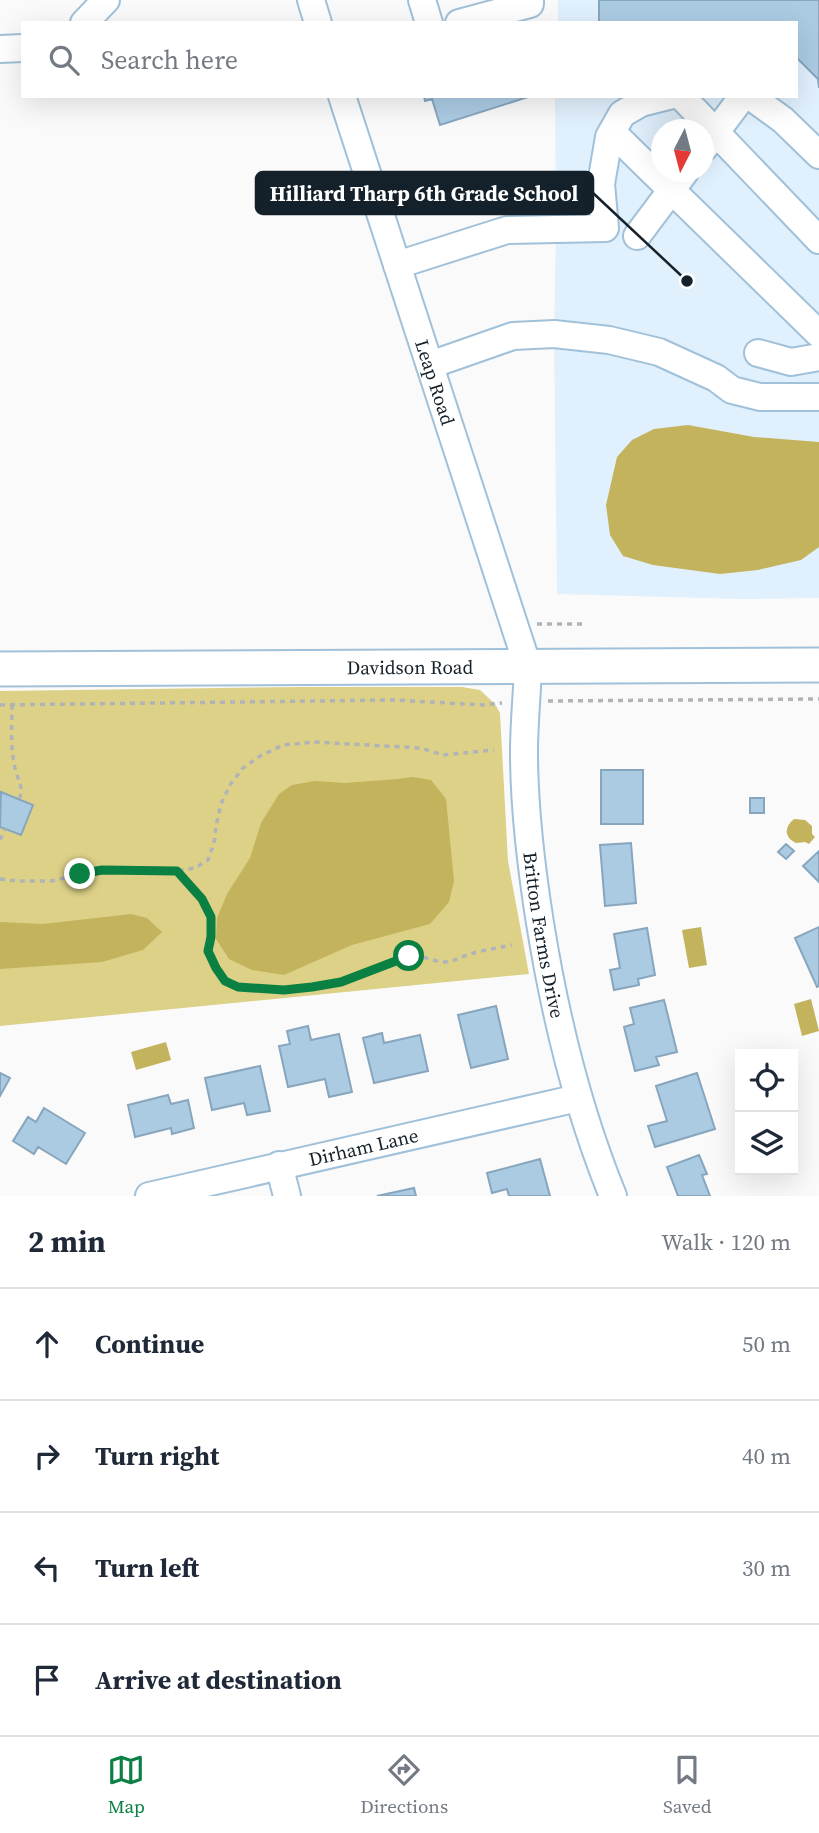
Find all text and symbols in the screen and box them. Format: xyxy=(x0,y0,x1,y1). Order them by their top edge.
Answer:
search box xyxy=(21,21,798,98)
icon: search xyxy=(45,41,83,79)
text: Search here xyxy=(101,42,238,78)
north arrow xyxy=(651,119,714,182)
callout: Hilliard Tharp 6th Grade School xyxy=(256,172,593,214)
text: Hilliard Tharp 6th Grade School xyxy=(270,179,579,208)
street label: Leap Road xyxy=(409,336,461,429)
street label: Davidson Road xyxy=(347,654,474,680)
street label: Britton Farms Drive xyxy=(517,851,571,1021)
route end xyxy=(64,858,95,889)
route start xyxy=(393,940,424,971)
map controls xyxy=(735,1049,798,1175)
button: locate xyxy=(735,1049,798,1112)
button: layers xyxy=(735,1112,798,1175)
street label: Dirham Lane xyxy=(306,1122,421,1172)
text: 2 min xyxy=(28,1221,106,1262)
text: Walk · 120 m xyxy=(661,1226,791,1258)
icon: ahead xyxy=(28,1325,66,1363)
text: Continue xyxy=(95,1326,204,1362)
text: 50 m xyxy=(742,1328,791,1360)
icon: right xyxy=(28,1437,66,1475)
text: Turn right xyxy=(95,1438,219,1474)
text: 40 m xyxy=(742,1440,791,1472)
icon: left xyxy=(28,1549,66,1587)
text: Turn left xyxy=(95,1550,199,1586)
text: 30 m xyxy=(742,1552,791,1584)
icon: arrive xyxy=(28,1661,66,1699)
text: Arrive at destination xyxy=(95,1662,342,1698)
tab: Map xyxy=(107,1751,145,1819)
tab: Directions xyxy=(360,1751,448,1819)
tab: Saved xyxy=(663,1751,712,1819)

